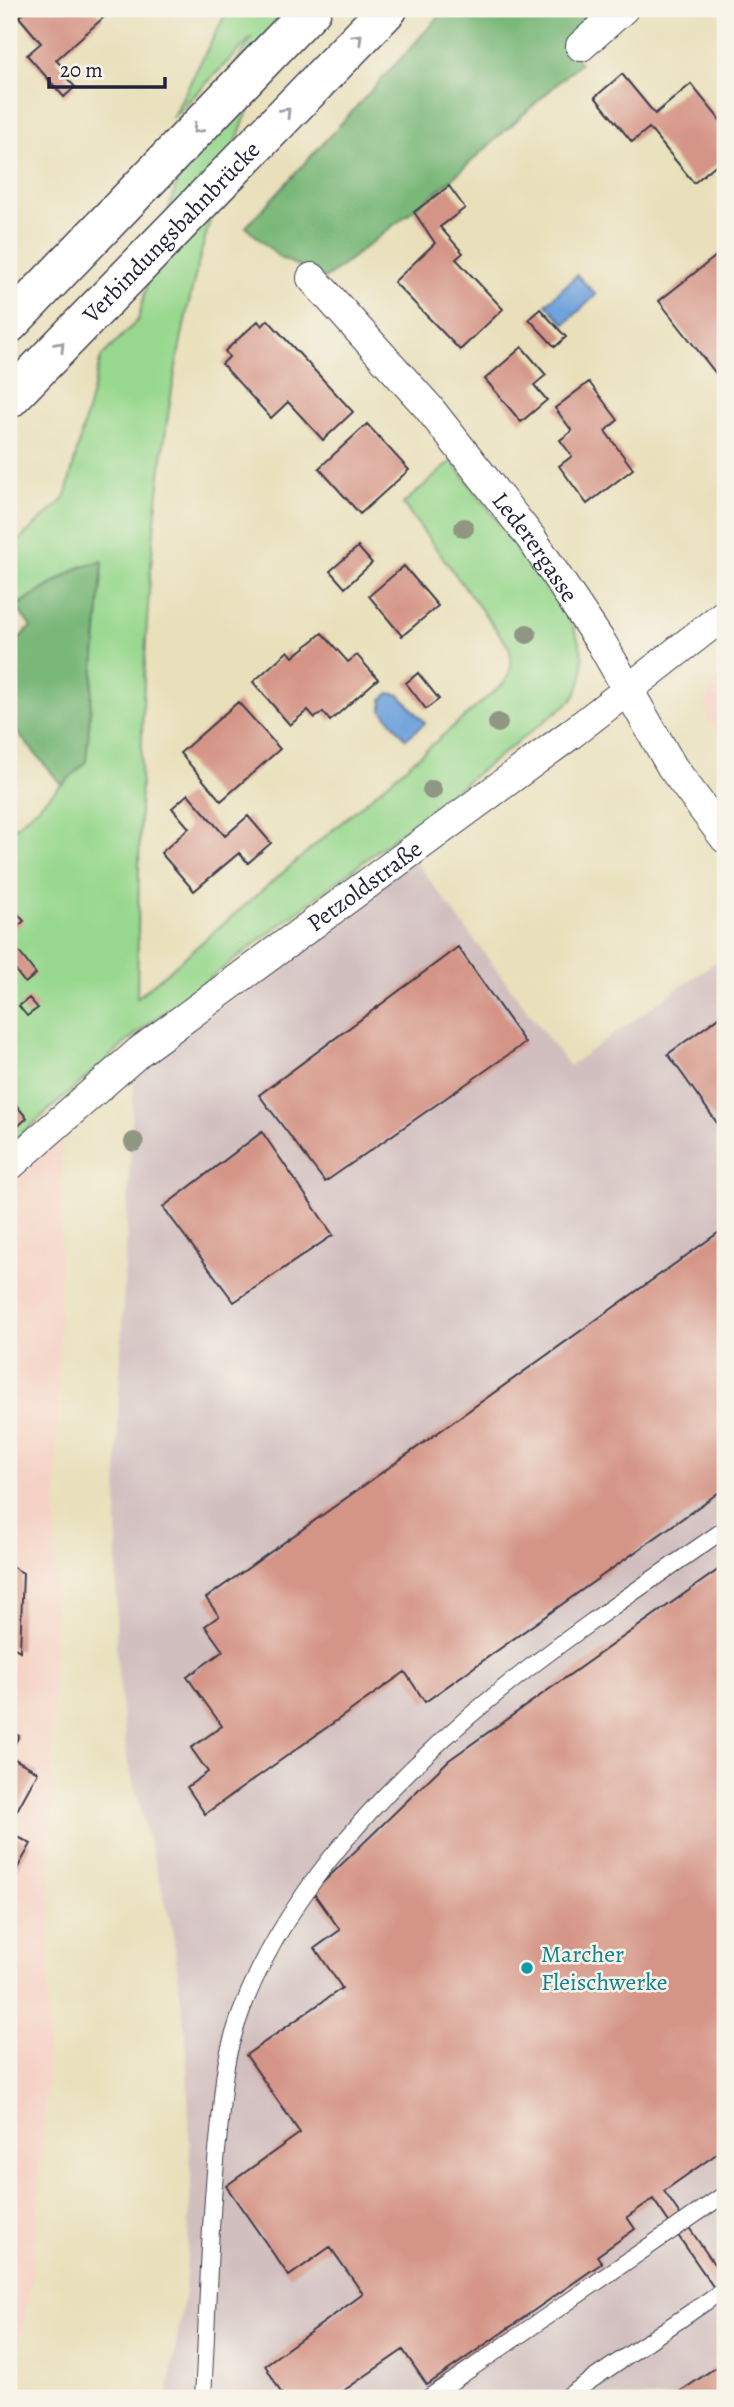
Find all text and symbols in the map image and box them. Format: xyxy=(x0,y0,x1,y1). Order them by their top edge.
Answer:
one-way arrow xyxy=(350,33,363,46)
scale bar xyxy=(49,46,164,90)
text: 20 m xyxy=(60,56,103,84)
one-way arrow xyxy=(278,107,291,120)
one-way arrow xyxy=(192,120,205,133)
street label: Verbindungsbahnbrücke xyxy=(75,134,267,330)
one-way arrow xyxy=(52,341,65,354)
street label: Lederergasse xyxy=(485,485,586,608)
street label: Petzoldstraße xyxy=(301,833,428,939)
place label: Marcher Fleischwerke xyxy=(541,1938,668,1998)
marker: Marcher Fleischwerke xyxy=(519,1960,535,1976)

